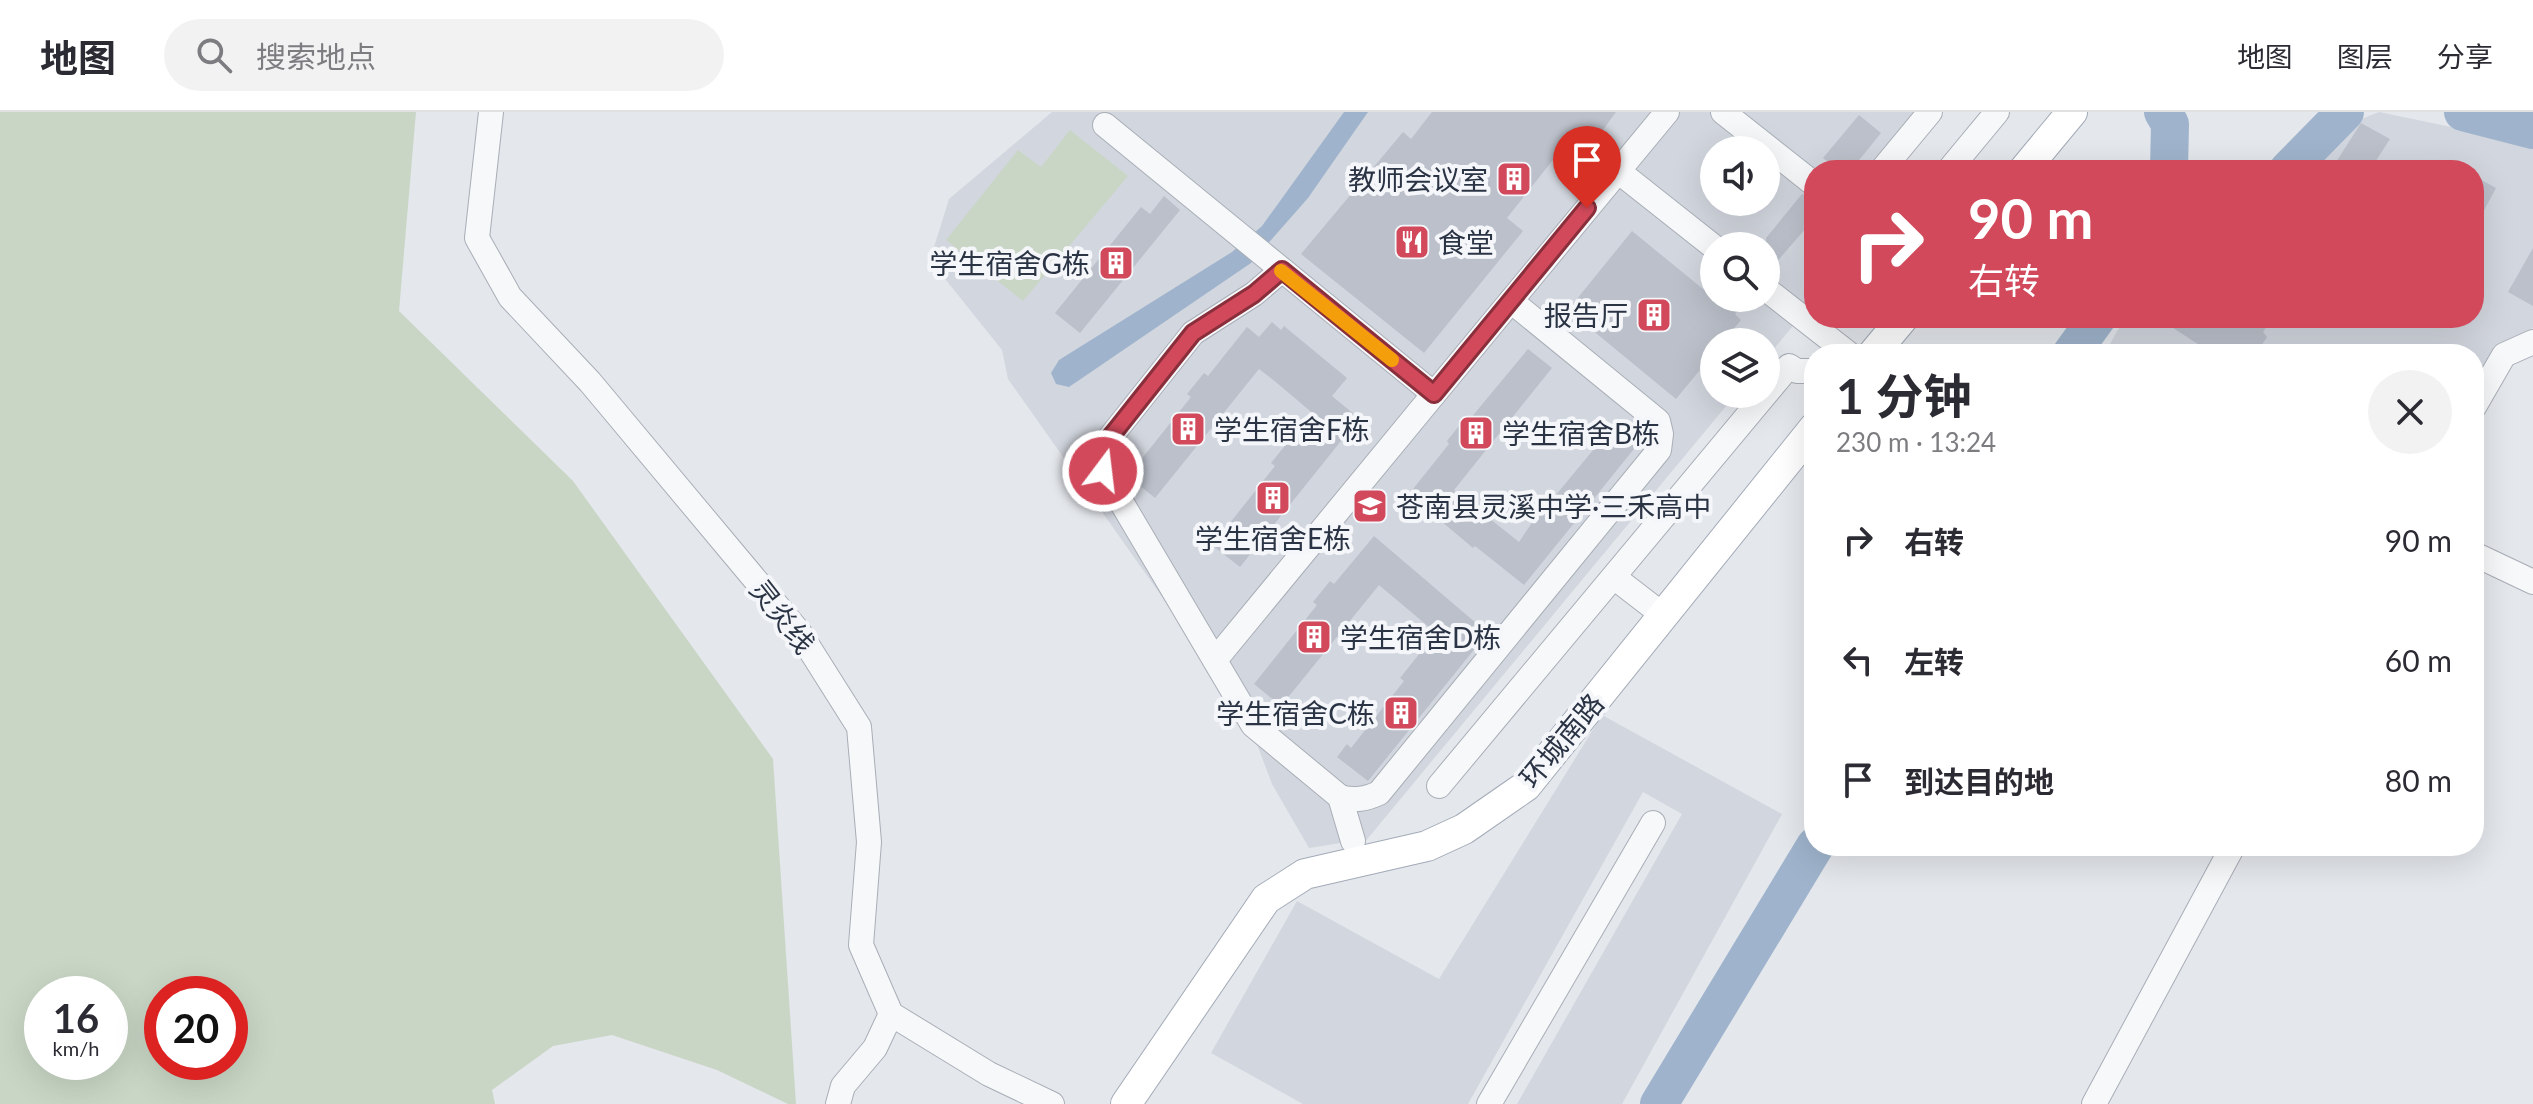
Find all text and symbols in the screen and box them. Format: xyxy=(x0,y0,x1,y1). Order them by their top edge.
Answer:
search box xyxy=(164,19,724,91)
icon: search xyxy=(192,33,236,77)
text: 地图 xyxy=(40,34,116,80)
text: 搜索地点 xyxy=(256,38,376,74)
text: 地图 xyxy=(2237,39,2293,73)
text: 图层 xyxy=(2337,39,2393,73)
text: 分享 xyxy=(2437,39,2493,73)
pin xyxy=(1553,126,1621,208)
map controls xyxy=(1700,136,1780,408)
button: sound xyxy=(1700,136,1780,216)
icon: arrive xyxy=(1565,138,1609,182)
building icon: 教师会议室 xyxy=(1495,160,1533,198)
place label: 教师会议室 xyxy=(1348,162,1488,196)
text: 90 m xyxy=(1968,184,2093,251)
icon: right xyxy=(1836,192,1940,296)
restaurant icon: 食堂 xyxy=(1393,223,1431,261)
place label: 食堂 xyxy=(1438,225,1494,259)
button: search xyxy=(1700,232,1780,312)
building icon: 学生宿舍G栋 xyxy=(1097,244,1135,282)
place label: 学生宿舍G栋 xyxy=(930,246,1090,280)
text: 右转 xyxy=(1968,258,2040,302)
building icon: 报告厅 xyxy=(1635,296,1673,334)
place label: 报告厅 xyxy=(1544,298,1628,332)
button: layers xyxy=(1700,328,1780,408)
text: 1 分钟 xyxy=(1836,367,1972,424)
button: close xyxy=(2368,370,2452,454)
building icon: 学生宿舍F栋 xyxy=(1169,410,1207,448)
place label: 学生宿舍F栋 xyxy=(1214,412,1370,446)
building icon: 学生宿舍B栋 xyxy=(1457,414,1495,452)
place label: 学生宿舍B栋 xyxy=(1502,416,1660,450)
text: 230 m · 13:24 xyxy=(1836,426,1996,458)
position arrow xyxy=(1061,429,1145,513)
building icon: 学生宿舍E栋 xyxy=(1254,479,1292,517)
school or university icon: 苍南县灵溪中学·三禾高中 xyxy=(1351,487,1389,525)
place label: 苍南县灵溪中学·三禾高中 xyxy=(1396,489,1711,523)
icon: right xyxy=(1836,518,1880,562)
place label: 学生宿舍E栋 xyxy=(1195,521,1351,555)
text: 90 m xyxy=(2385,522,2452,558)
text: 右转 xyxy=(1904,523,1964,559)
street label: 灵炎线 xyxy=(744,572,822,660)
building icon: 学生宿舍D栋 xyxy=(1295,618,1333,656)
place label: 学生宿舍D栋 xyxy=(1340,620,1501,654)
icon: left xyxy=(1836,638,1880,682)
text: 60 m xyxy=(2385,642,2452,678)
text: 左转 xyxy=(1904,643,1964,679)
street label: 环城南路 xyxy=(1512,686,1610,794)
building icon: 学生宿舍C栋 xyxy=(1382,694,1420,732)
place label: 学生宿舍C栋 xyxy=(1216,696,1375,730)
icon: arrive xyxy=(1836,758,1880,802)
text: 80 m xyxy=(2385,762,2452,798)
text: 到达目的地 xyxy=(1904,763,2054,799)
speed limit sign: 20 xyxy=(144,976,248,1080)
text: 16 xyxy=(53,994,99,1042)
text: km/h xyxy=(53,1036,99,1060)

